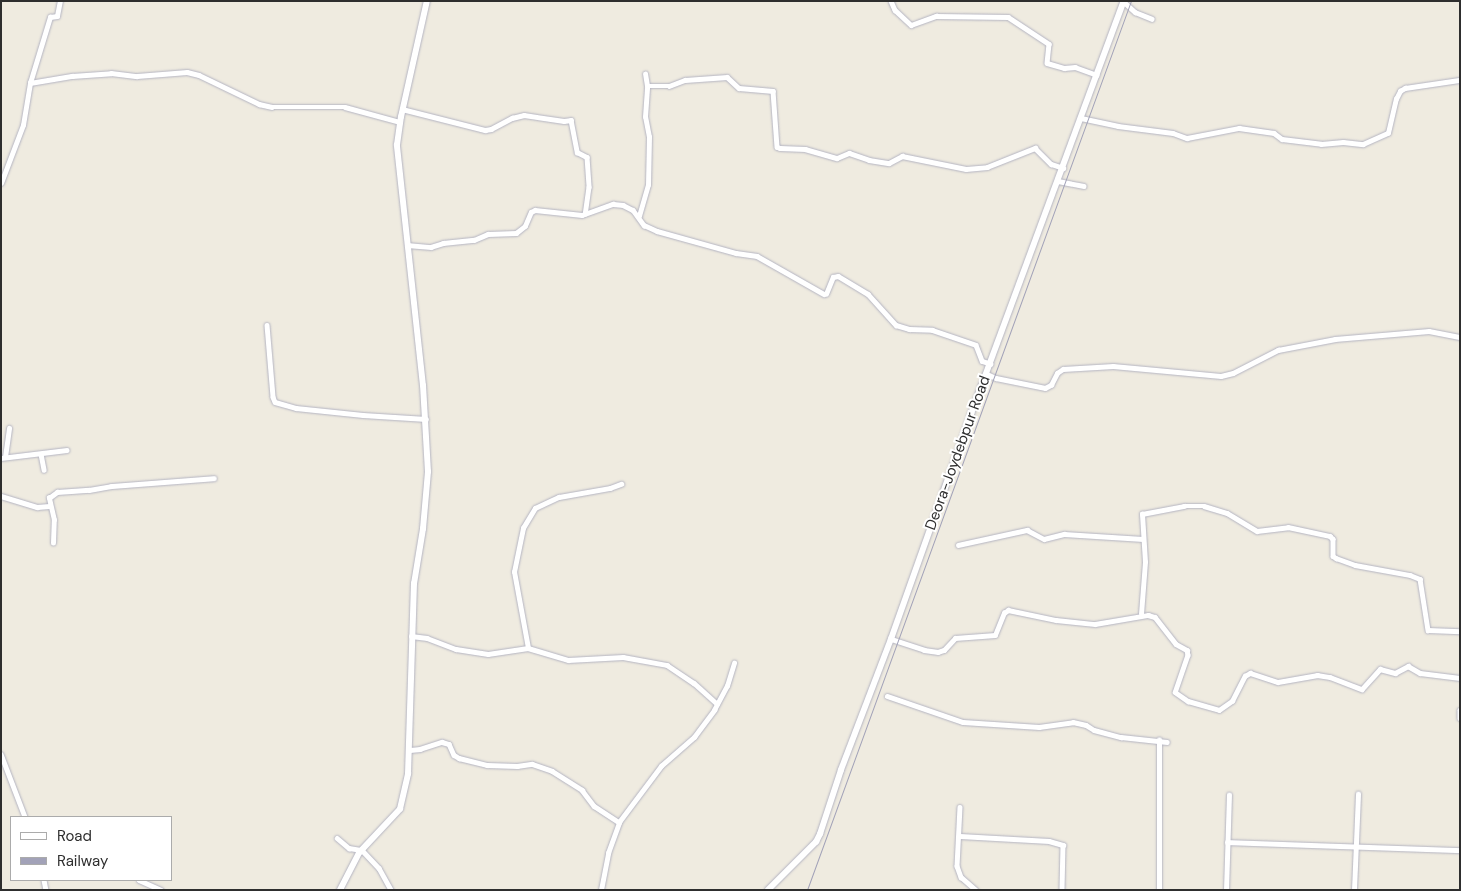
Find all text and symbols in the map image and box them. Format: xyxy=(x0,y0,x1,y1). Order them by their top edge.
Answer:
street label: Deora-Joydebpur Road xyxy=(922,373,994,533)
legend xyxy=(10,816,172,881)
text: Road xyxy=(57,826,92,846)
text: Railway xyxy=(57,851,108,871)

